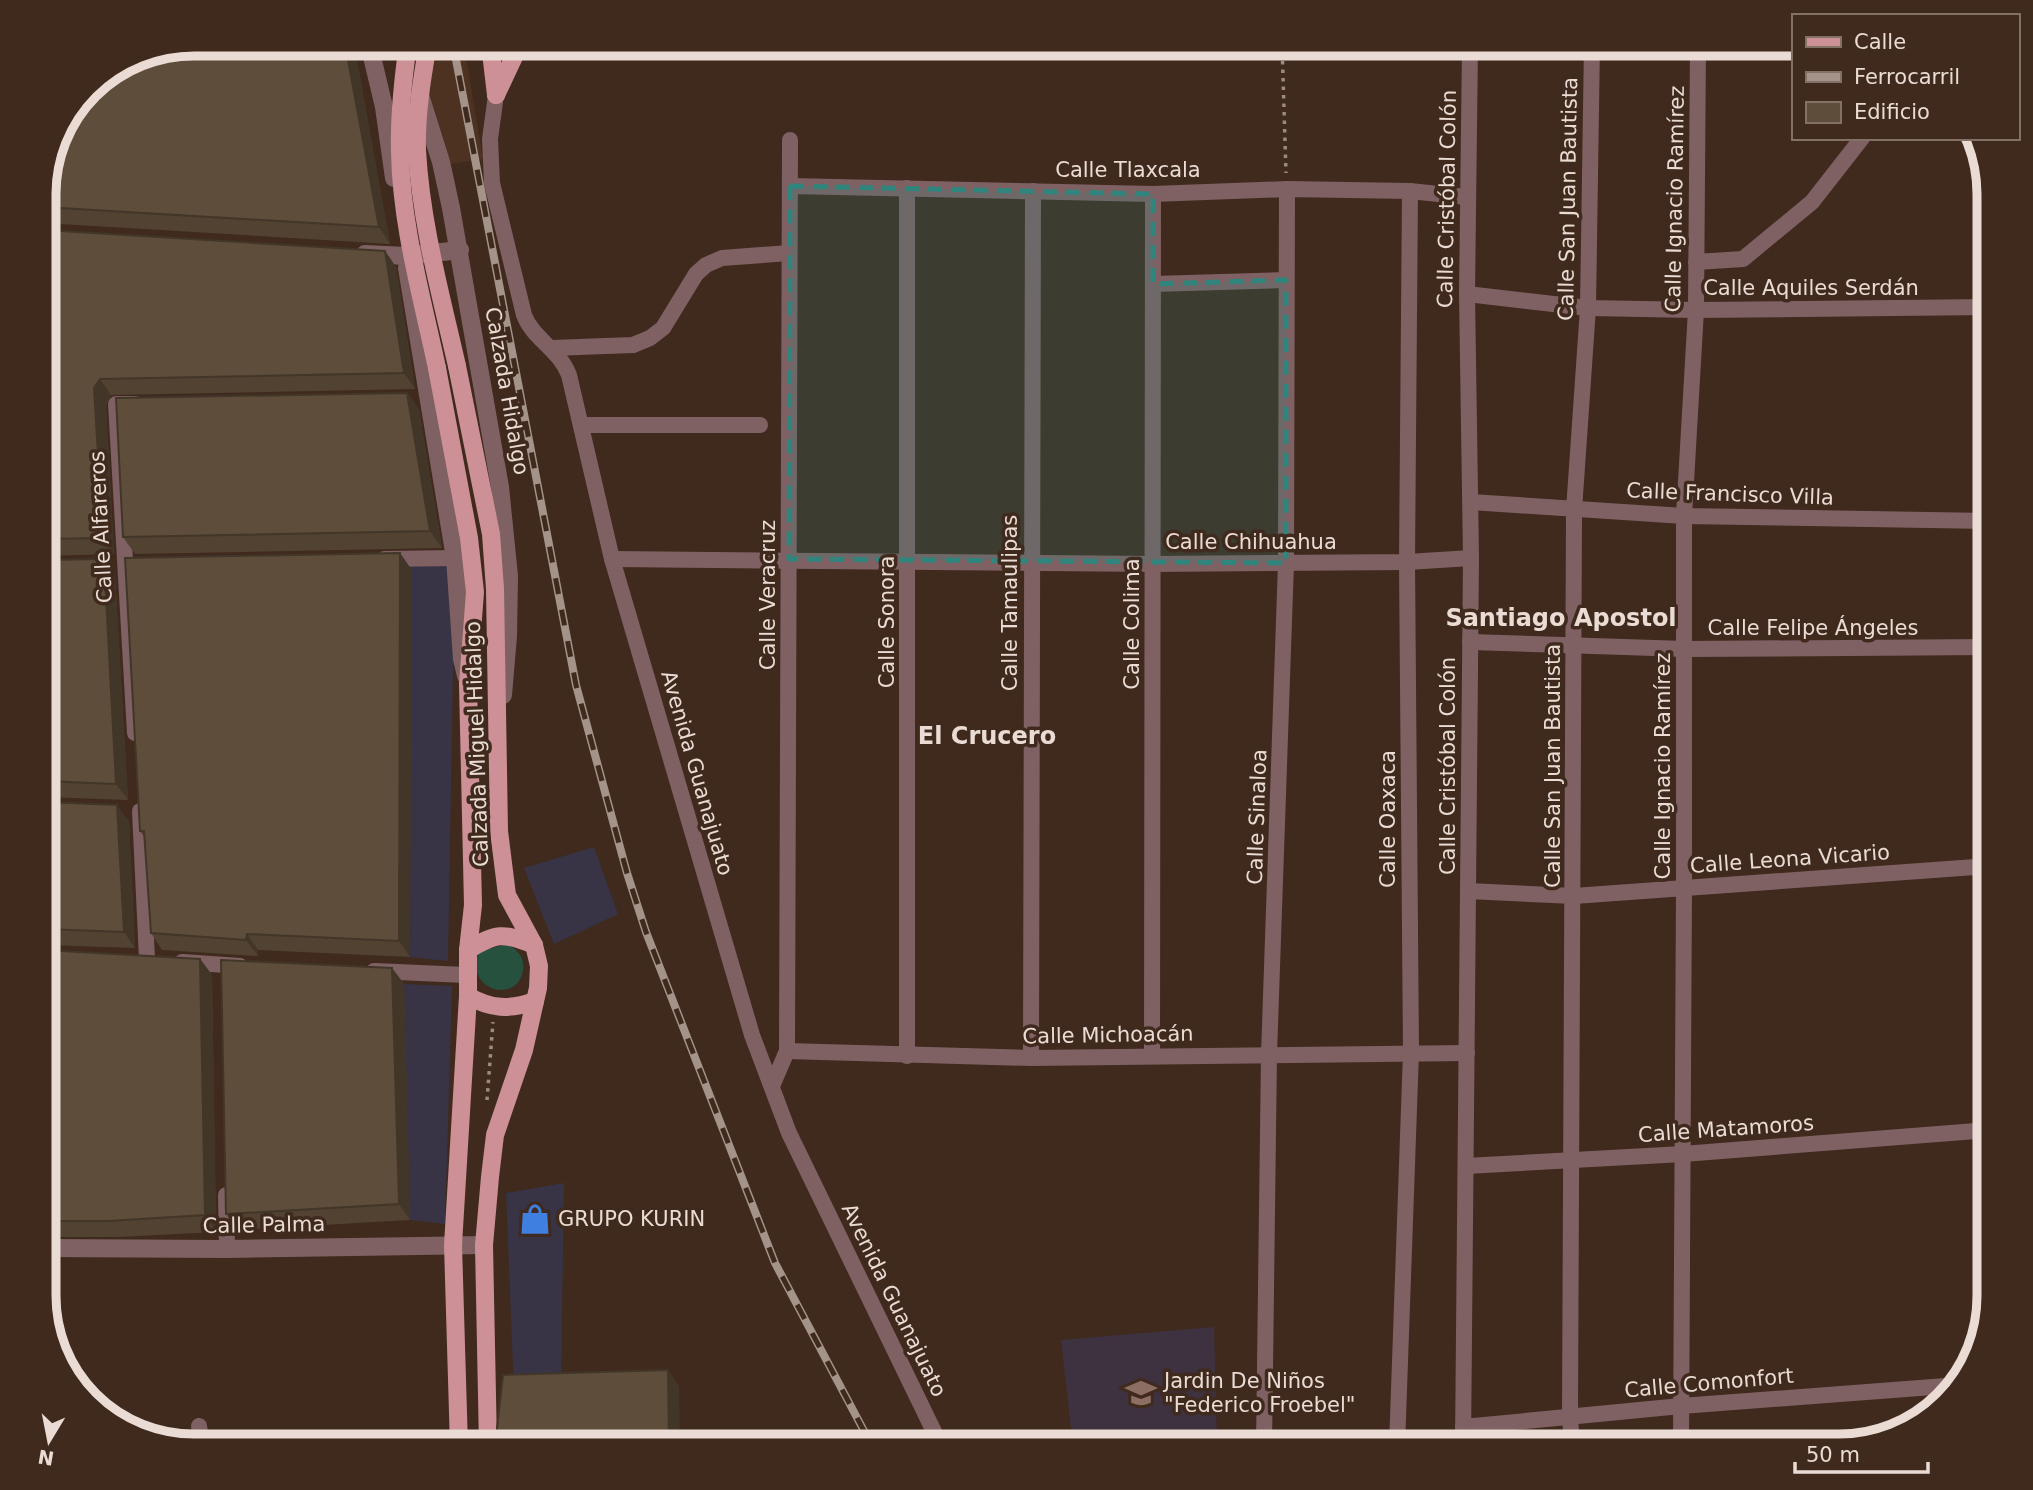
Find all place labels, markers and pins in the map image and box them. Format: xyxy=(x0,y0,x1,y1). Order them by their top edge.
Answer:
shop icon: GRUPO KURIN xyxy=(518,1202,552,1236)
place label: GRUPO KURIN xyxy=(558,1207,705,1231)
place label: Jardin De Niños "Federico Froebel" xyxy=(1162,1369,1356,1417)
school or university icon: Jardin De Niños "Federico Froebel" xyxy=(1124,1376,1158,1410)

